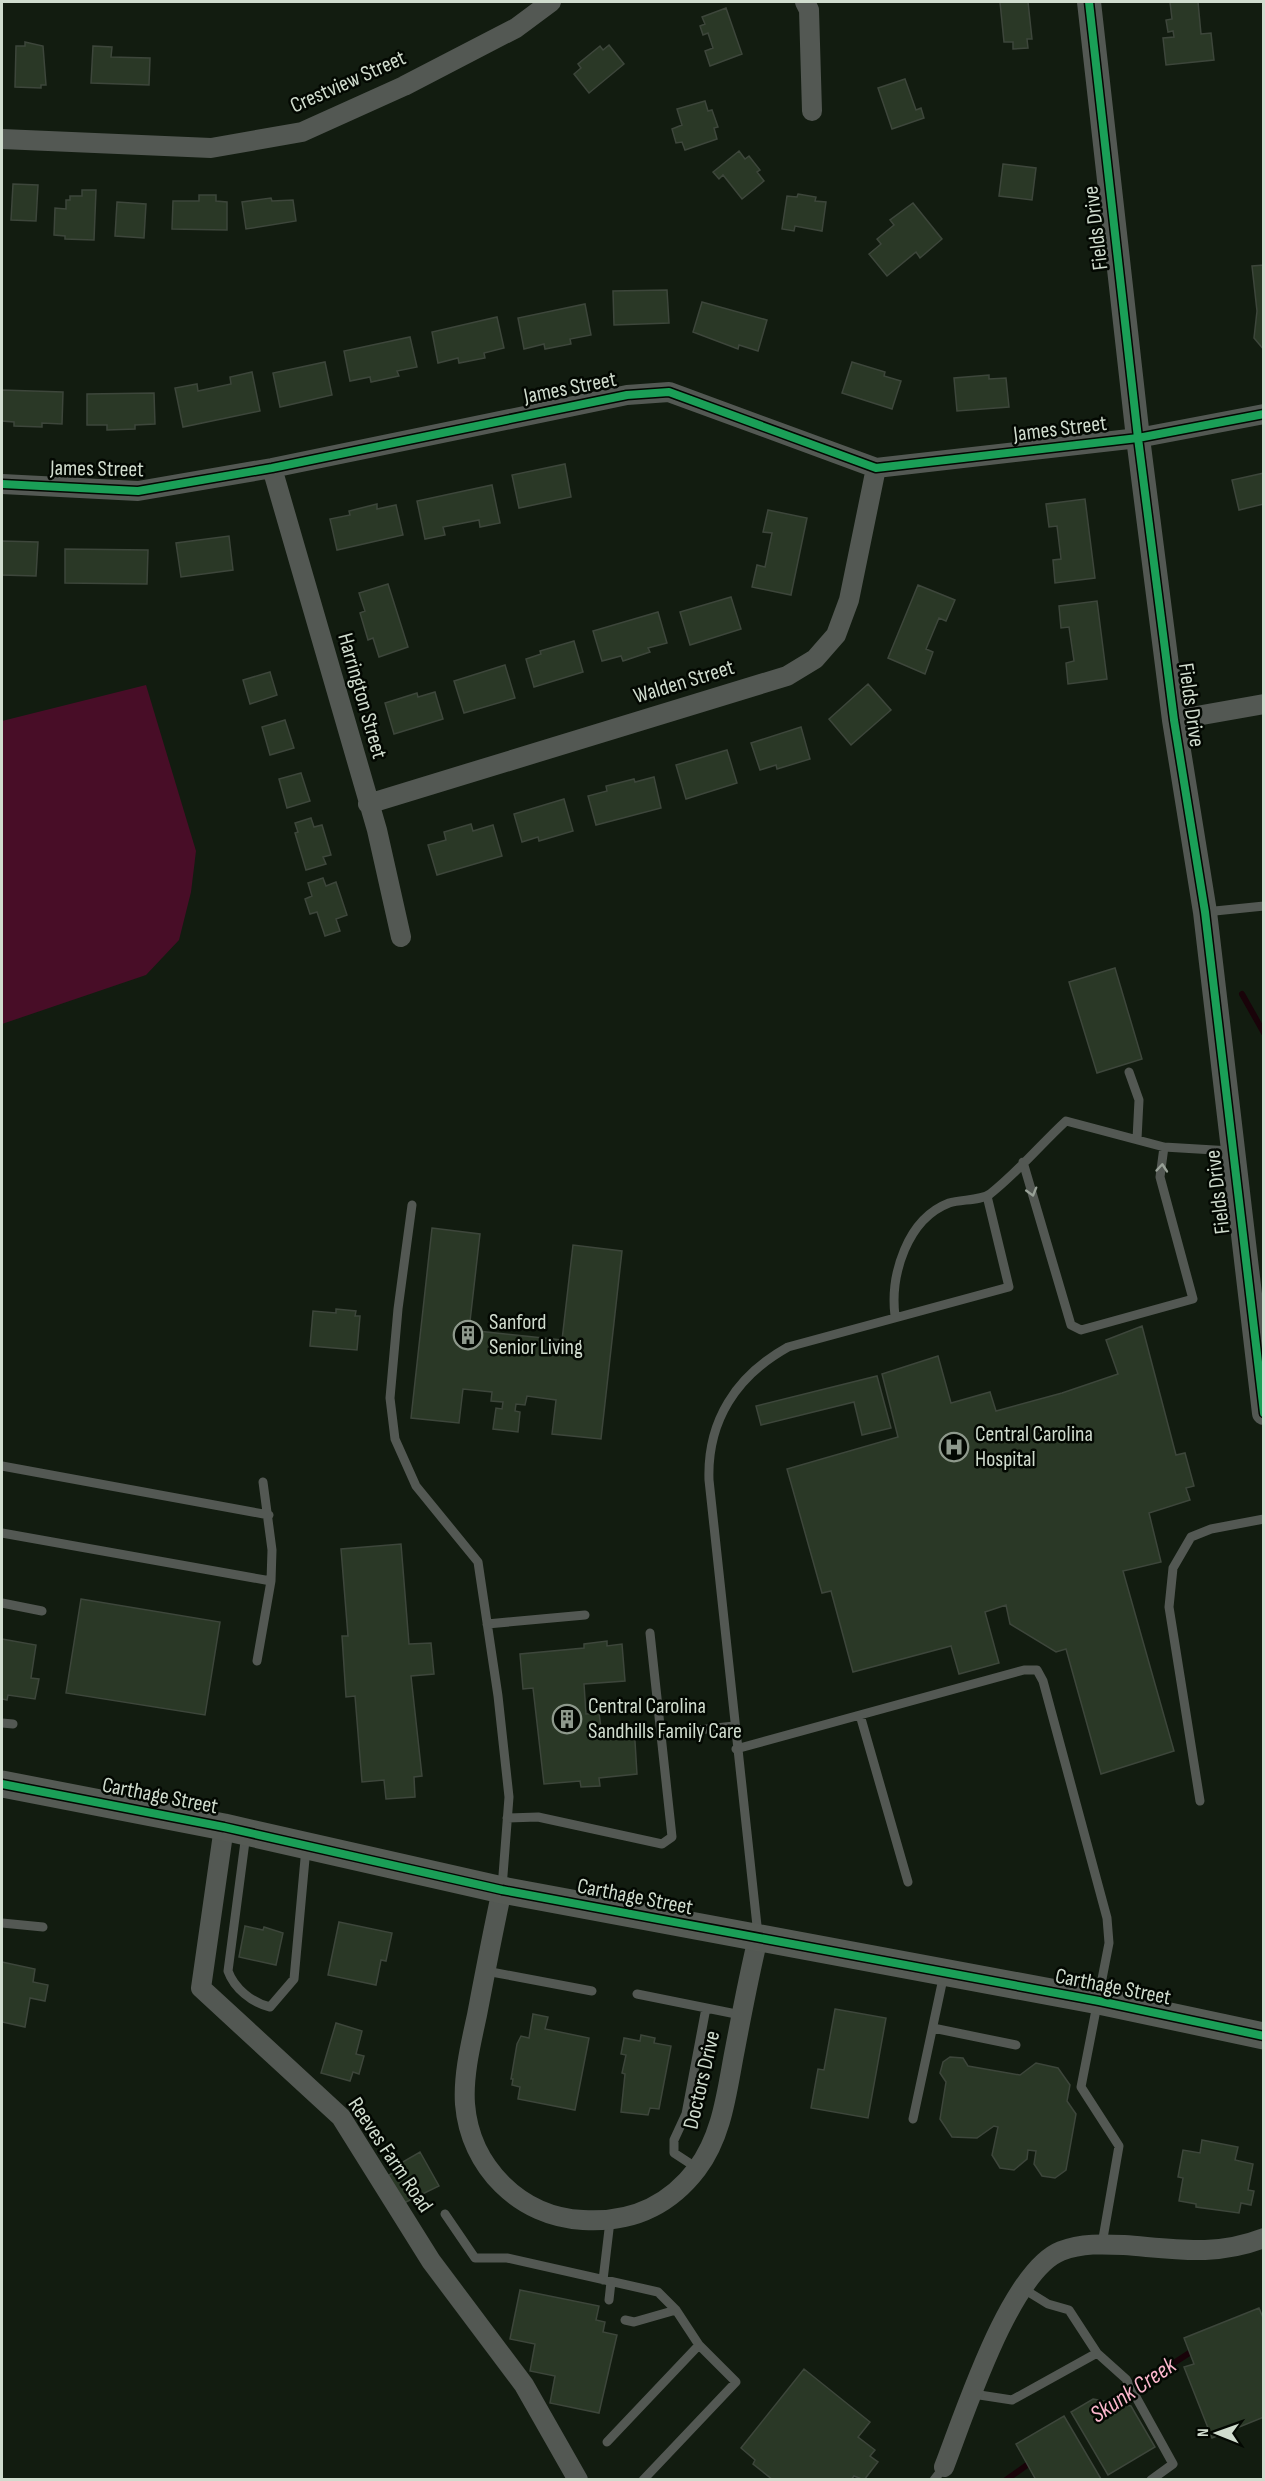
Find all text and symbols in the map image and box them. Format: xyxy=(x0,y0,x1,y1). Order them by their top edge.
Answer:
street label: Crestview Street xyxy=(286,44,410,119)
street label: Fields Drive xyxy=(1077,184,1115,272)
street label: James Street xyxy=(520,366,619,410)
street label: James Street xyxy=(1011,410,1108,448)
street label: James Street xyxy=(49,455,144,483)
street label: Harrington Street xyxy=(331,630,393,762)
street label: Walden Street xyxy=(630,654,738,710)
street label: Fields Drive xyxy=(1172,661,1210,749)
street label: Fields Drive xyxy=(1199,1148,1237,1236)
one-way arrow xyxy=(1155,1164,1168,1173)
one-way arrow xyxy=(1025,1186,1037,1197)
place label: Sanford Senior Living xyxy=(489,1309,583,1361)
building icon: Sanford Senior Living xyxy=(452,1319,484,1351)
place label: Central Carolina Hospital xyxy=(975,1421,1093,1473)
hospital icon: Central Carolina Hospital xyxy=(938,1431,970,1463)
place label: Central Carolina Sandhills Family Care xyxy=(588,1693,742,1745)
building icon: Central Carolina Sandhills Family Care xyxy=(551,1703,583,1735)
street label: Carthage Street xyxy=(100,1772,220,1821)
street label: Carthage Street xyxy=(575,1873,695,1922)
street label: Carthage Street xyxy=(1053,1963,1173,2012)
street label: Doctors Drive xyxy=(678,2028,726,2132)
street label: Reeves Farm Road xyxy=(342,2092,438,2218)
water label: Skunk Creek xyxy=(1085,2350,1182,2429)
north arrow xyxy=(1187,2403,1247,2463)
text: N xyxy=(1194,2428,1213,2437)

